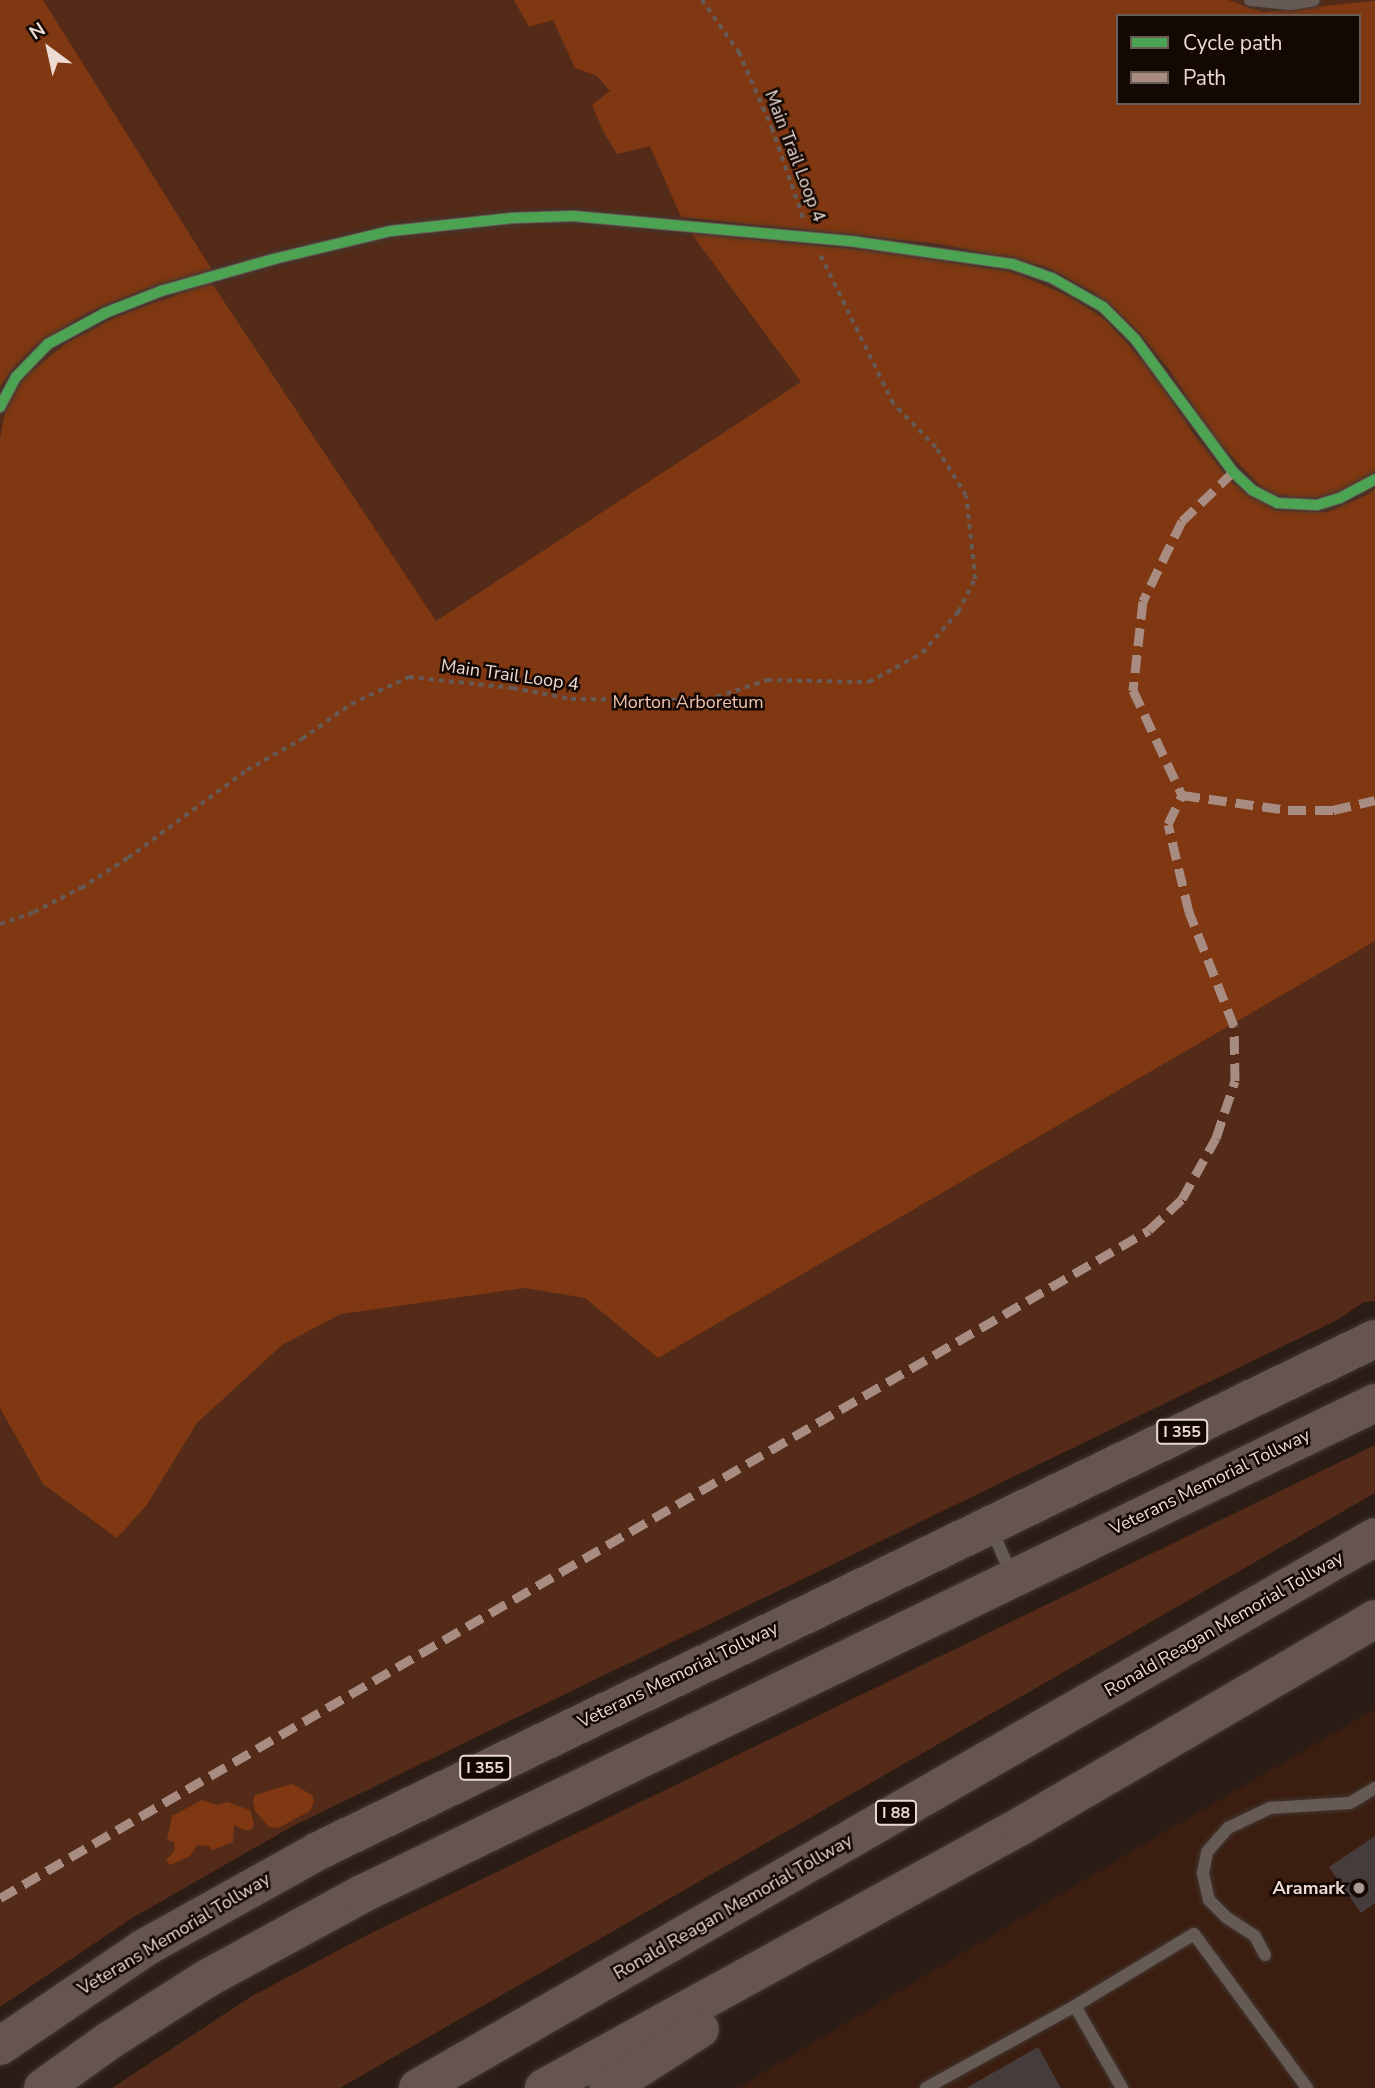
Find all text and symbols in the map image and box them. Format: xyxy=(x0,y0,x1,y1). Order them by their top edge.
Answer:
north arrow xyxy=(14,14,84,84)
legend xyxy=(1116,14,1361,105)
text: N xyxy=(25,17,51,46)
text: Cycle path xyxy=(1183,29,1282,57)
text: Path xyxy=(1183,64,1226,92)
street label: Main Trail Loop 4 xyxy=(760,87,830,225)
street label: Main Trail Loop 4 xyxy=(440,655,580,695)
park label: Morton Arboretum xyxy=(612,691,764,713)
road number: I 355 xyxy=(1156,1420,1208,1444)
street label: Veterans Memorial Tollway xyxy=(1106,1424,1314,1540)
street label: Ronald Reagan Memorial Tollway xyxy=(1101,1547,1347,1701)
street label: Veterans Memorial Tollway xyxy=(574,1617,782,1733)
road number: I 355 xyxy=(459,1756,511,1780)
road number: I 88 xyxy=(873,1800,919,1826)
street label: Ronald Reagan Memorial Tollway xyxy=(610,1830,856,1984)
street label: Veterans Memorial Tollway xyxy=(74,1868,274,2000)
place label: Aramark xyxy=(1272,1877,1345,1899)
marker: Aramark xyxy=(1351,1880,1367,1896)

